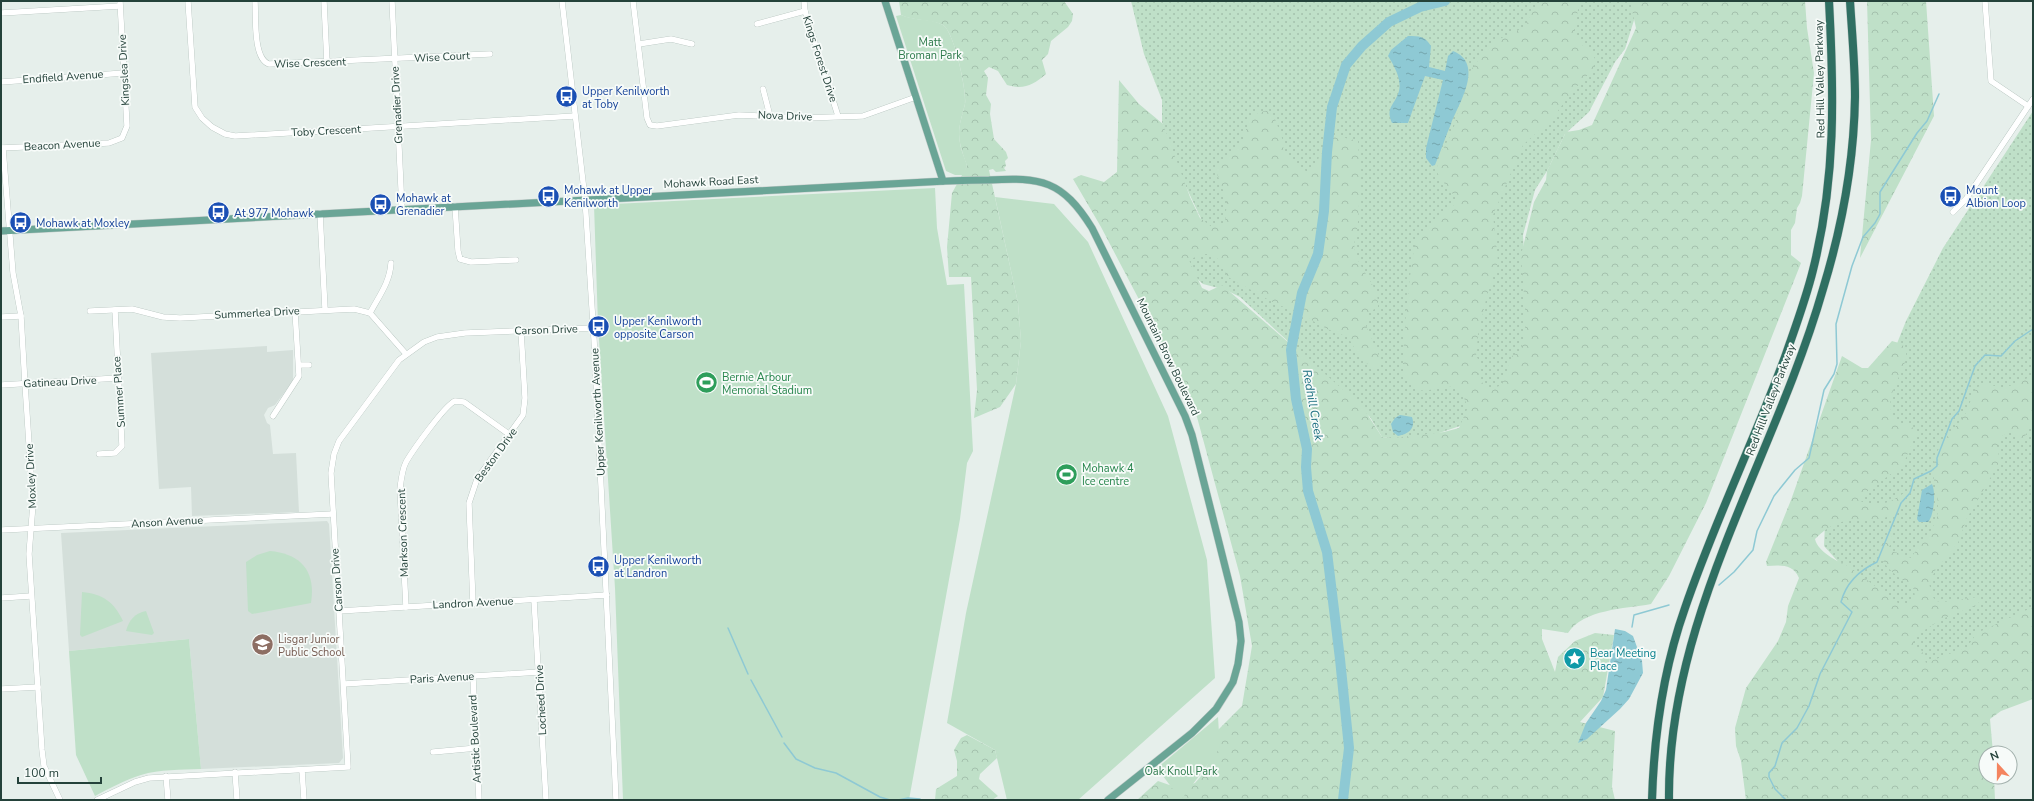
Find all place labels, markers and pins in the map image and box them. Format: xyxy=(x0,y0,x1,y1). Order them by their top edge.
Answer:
bus stop icon: Upper Kenilworth at Toby xyxy=(554,84,580,110)
place label: Upper Kenilworth at Toby xyxy=(582,84,670,112)
bus stop icon: Mohawk at Upper Kenilworth xyxy=(536,183,562,209)
place label: Mohawk at Upper Kenilworth xyxy=(564,183,652,211)
bus stop icon: Mount Albion Loop xyxy=(1938,183,1964,209)
place label: Mount Albion Loop xyxy=(1966,183,2026,211)
bus stop icon: Mohawk at Grenadier xyxy=(368,191,394,217)
place label: Mohawk at Grenadier xyxy=(396,191,451,219)
bus stop icon: At 977 Mohawk xyxy=(206,200,232,226)
place label: At 977 Mohawk xyxy=(234,206,314,221)
bus stop icon: Mohawk at Moxley xyxy=(7,210,33,236)
place label: Mohawk at Moxley xyxy=(36,216,130,231)
bus stop icon: Upper Kenilworth opposite Carson xyxy=(586,314,612,340)
place label: Upper Kenilworth opposite Carson xyxy=(614,314,702,342)
sports icon: Bernie Arbour Memorial Stadium xyxy=(694,370,720,396)
place label: Bernie Arbour Memorial Stadium xyxy=(722,370,812,398)
sports icon: Mohawk 4 Ice centre xyxy=(1054,461,1080,487)
place label: Mohawk 4 Ice centre xyxy=(1082,461,1134,489)
bus stop icon: Upper Kenilworth at Landron xyxy=(586,553,612,579)
place label: Upper Kenilworth at Landron xyxy=(614,553,702,581)
school or university icon: Lisgar Junior Public School xyxy=(250,632,276,658)
place label: Lisgar Junior Public School xyxy=(278,632,346,660)
place icon: Bear Meeting Place xyxy=(1561,646,1587,672)
place label: Bear Meeting Place xyxy=(1590,646,1656,674)

